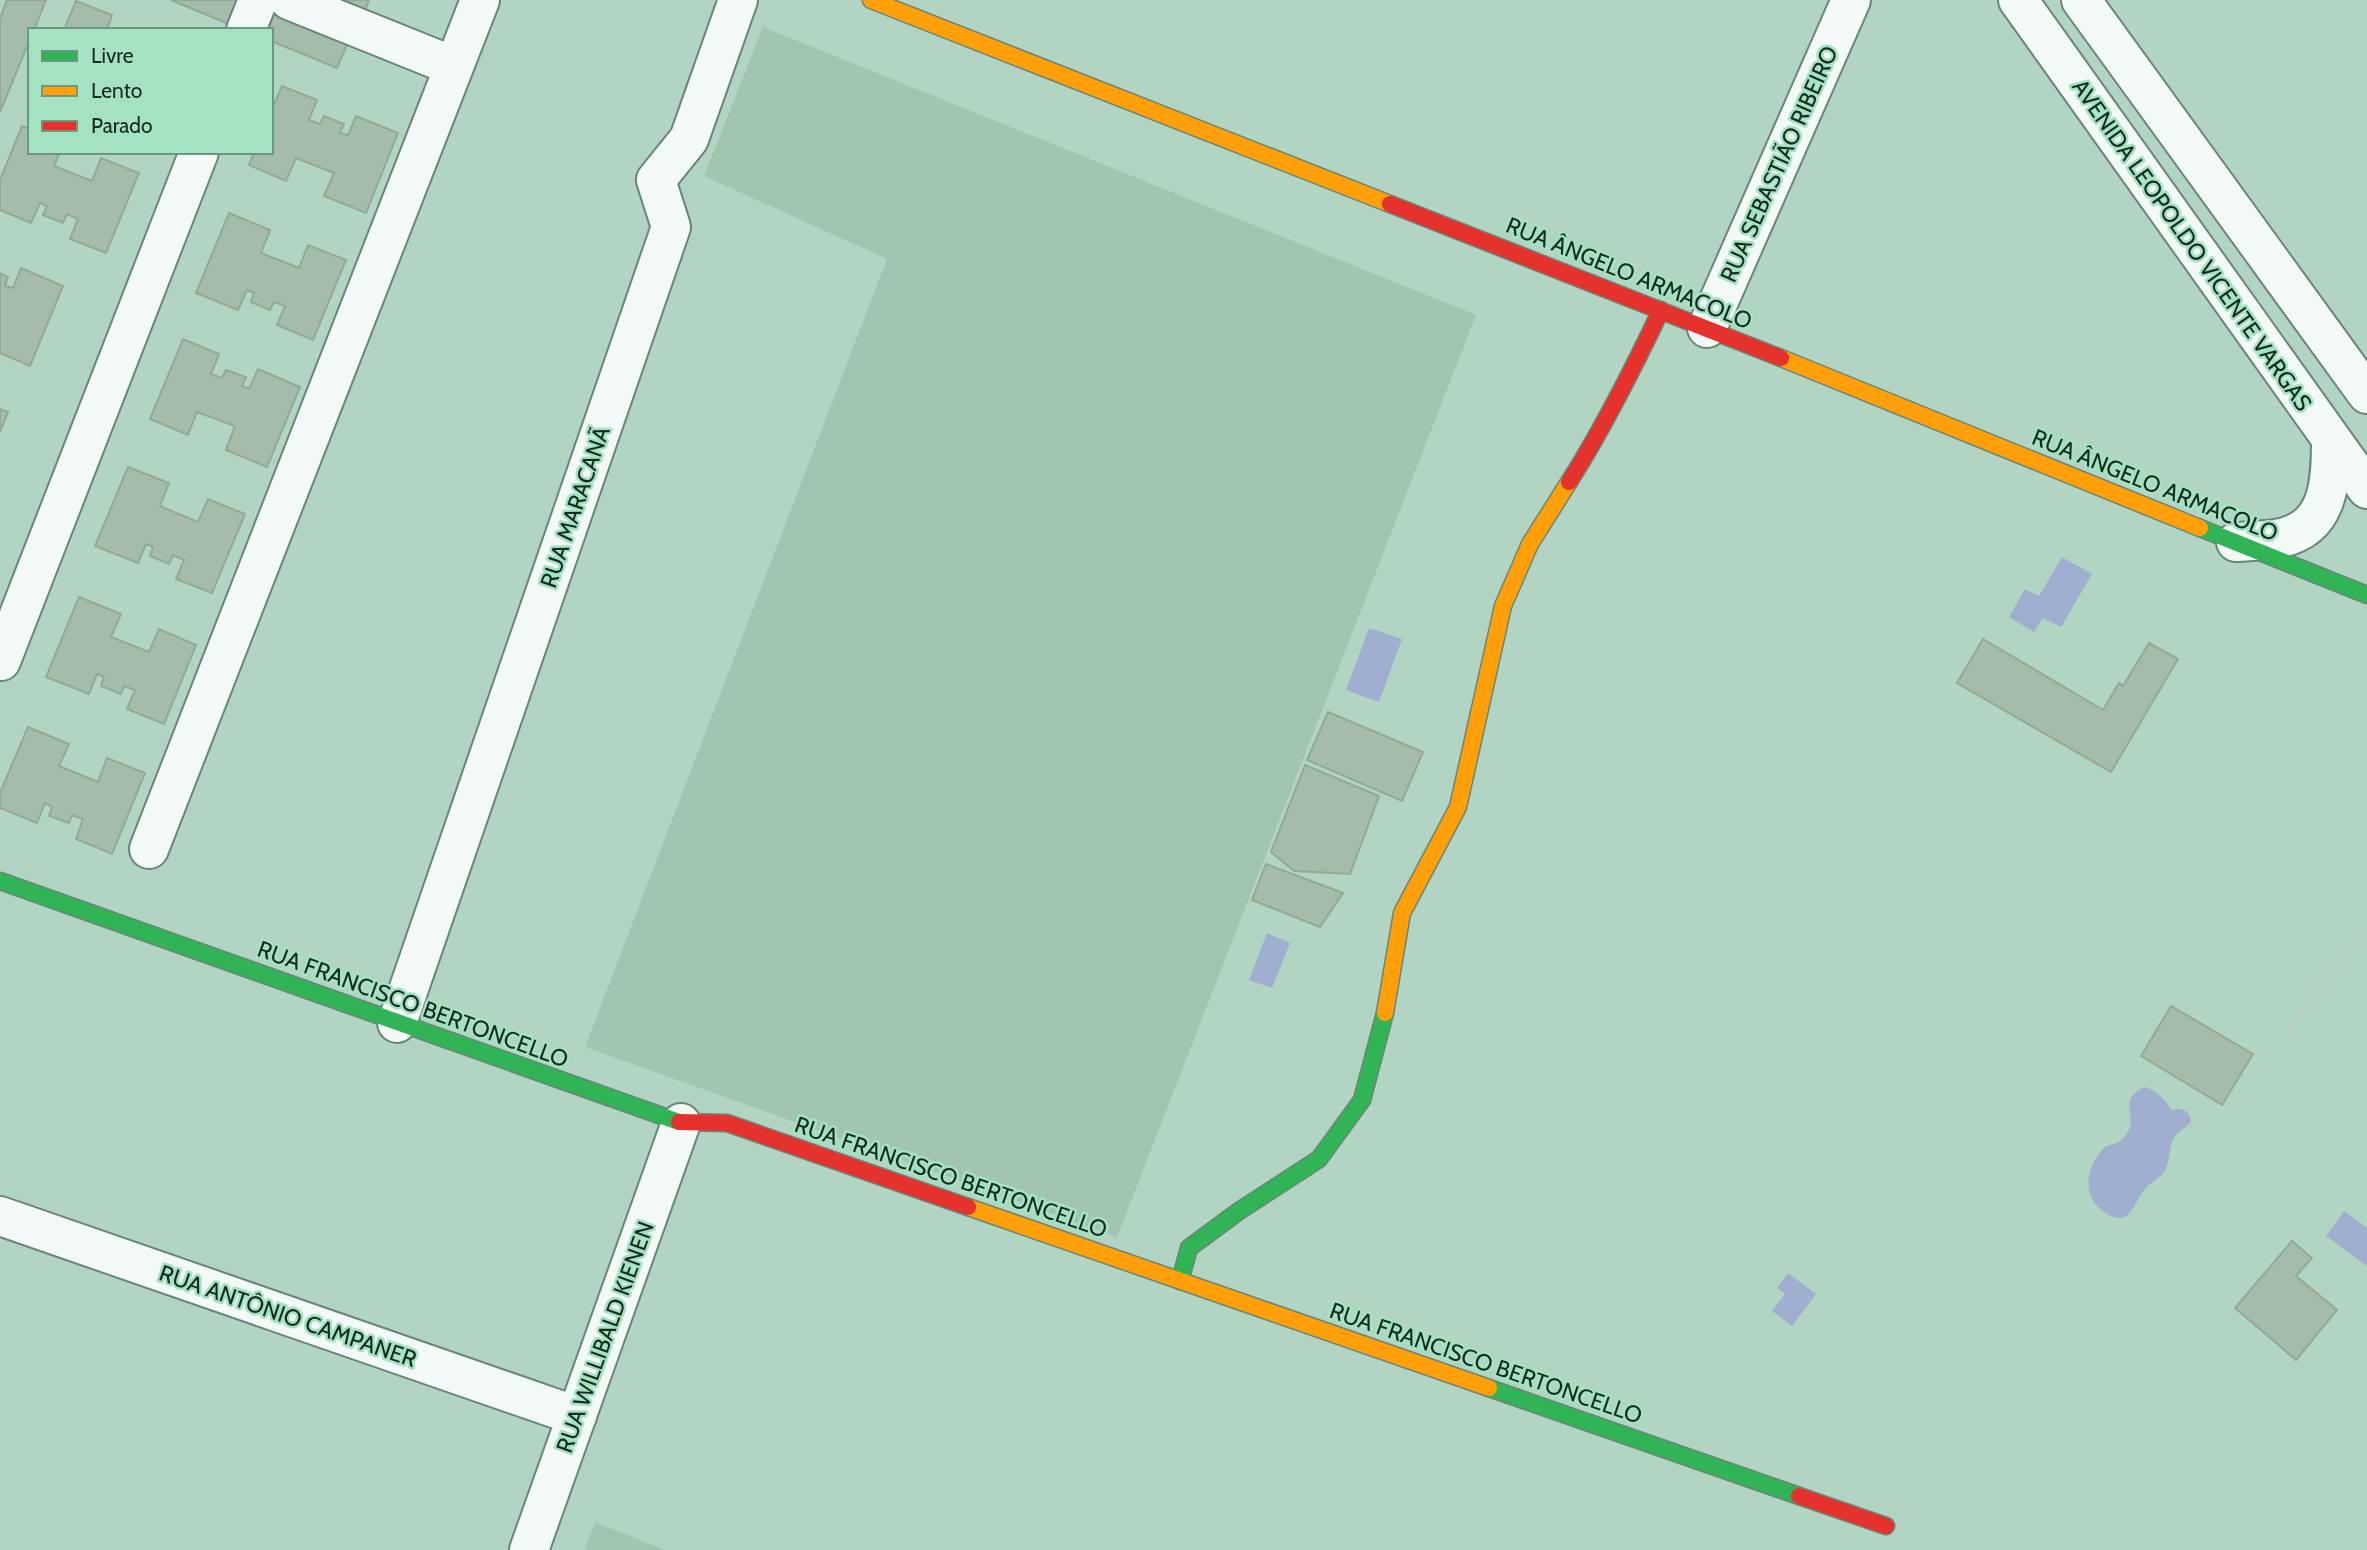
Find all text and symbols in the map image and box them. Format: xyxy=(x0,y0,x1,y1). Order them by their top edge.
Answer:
legend xyxy=(28,28,273,154)
street label: RUA SEBASTIÃO RIBEIRO xyxy=(1714,42,1844,286)
text: Livre xyxy=(91,43,134,68)
street label: AVENIDA LEOPOLDO VICENTE VARGAS xyxy=(2066,74,2318,416)
text: Lento xyxy=(91,78,142,103)
text: Parado xyxy=(91,113,153,138)
street label: RUA ÂNGELO ARMACOLO xyxy=(1502,211,1756,335)
street label: RUA MARACANÃ xyxy=(534,423,616,591)
street label: RUA ÂNGELO ARMACOLO xyxy=(2028,423,2282,547)
street label: RUA FRANCISCO BERTONCELLO xyxy=(254,935,572,1073)
street label: RUA FRANCISCO BERTONCELLO xyxy=(791,1110,1111,1244)
street label: RUA WILLIBALD KIENEN xyxy=(550,1218,660,1456)
street label: RUA ANTÔNIO CAMPANER xyxy=(156,1259,420,1373)
street label: RUA FRANCISCO BERTONCELLO xyxy=(1326,1296,1646,1430)

